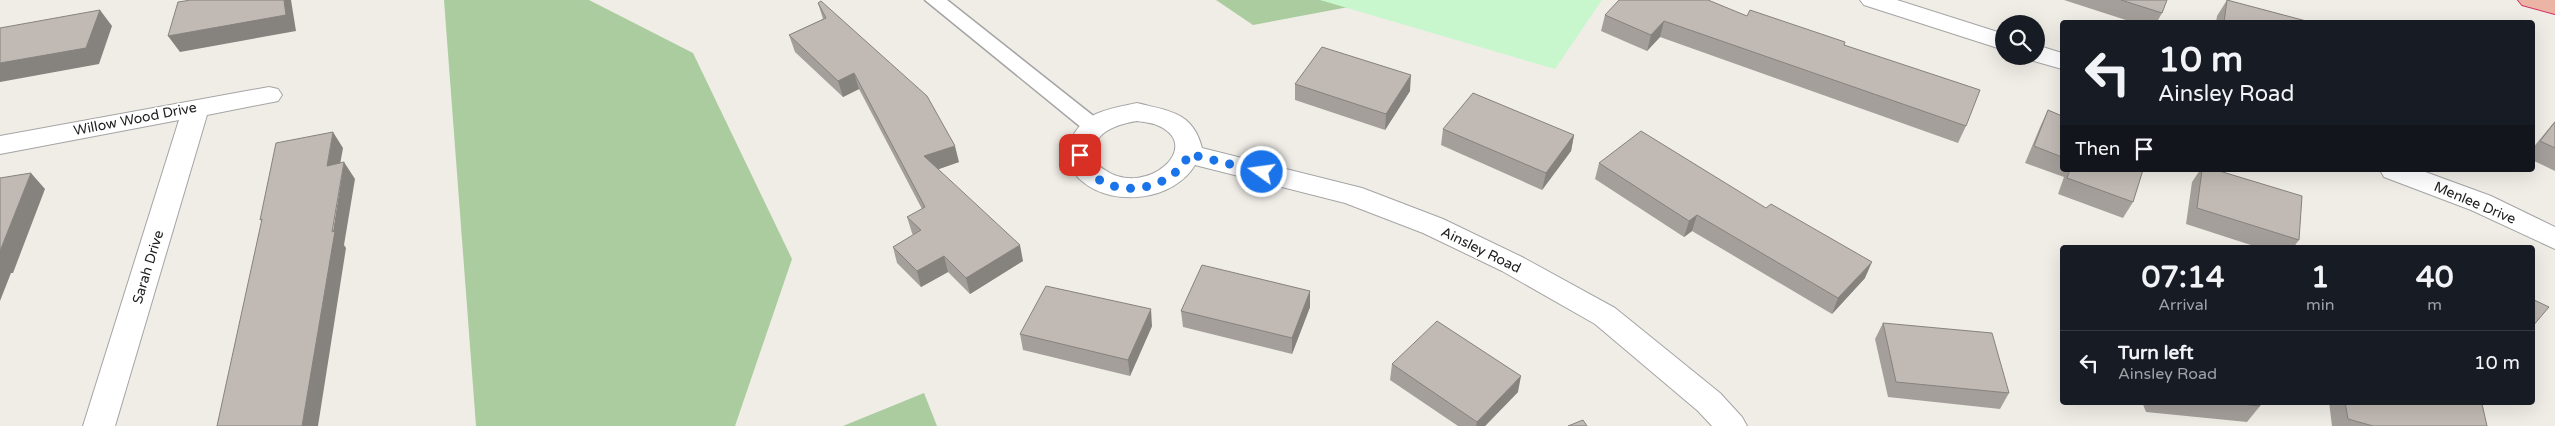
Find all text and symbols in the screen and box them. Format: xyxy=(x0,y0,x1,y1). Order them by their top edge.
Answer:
map controls xyxy=(1995,15,2045,65)
button: search xyxy=(1995,15,2045,65)
text: 10 m xyxy=(2158,39,2243,81)
icon: left xyxy=(2075,40,2140,105)
text: Ainsley Road xyxy=(2158,81,2294,107)
street label: Willow Wood Drive xyxy=(72,99,198,139)
pin xyxy=(1059,134,1101,176)
icon: arrive xyxy=(2130,135,2158,163)
text: Then xyxy=(2075,138,2120,160)
icon: arrive xyxy=(1066,141,1094,169)
position arrow xyxy=(1235,145,1287,197)
street label: Menlee Drive xyxy=(2432,178,2519,228)
street label: Ainsley Road xyxy=(1438,223,1524,277)
street label: Sarah Drive xyxy=(129,228,167,306)
text: 07:14 xyxy=(2141,259,2225,296)
text: 1 xyxy=(2311,259,2330,296)
text: 40 xyxy=(2416,259,2454,296)
text: Arrival xyxy=(2158,295,2208,315)
text: min xyxy=(2306,295,2334,315)
text: m xyxy=(2427,295,2442,315)
text: Turn left xyxy=(2118,342,2194,364)
icon: left xyxy=(2075,349,2103,377)
text: 10 m xyxy=(2474,352,2520,374)
text: Ainsley Road xyxy=(2118,364,2217,384)

